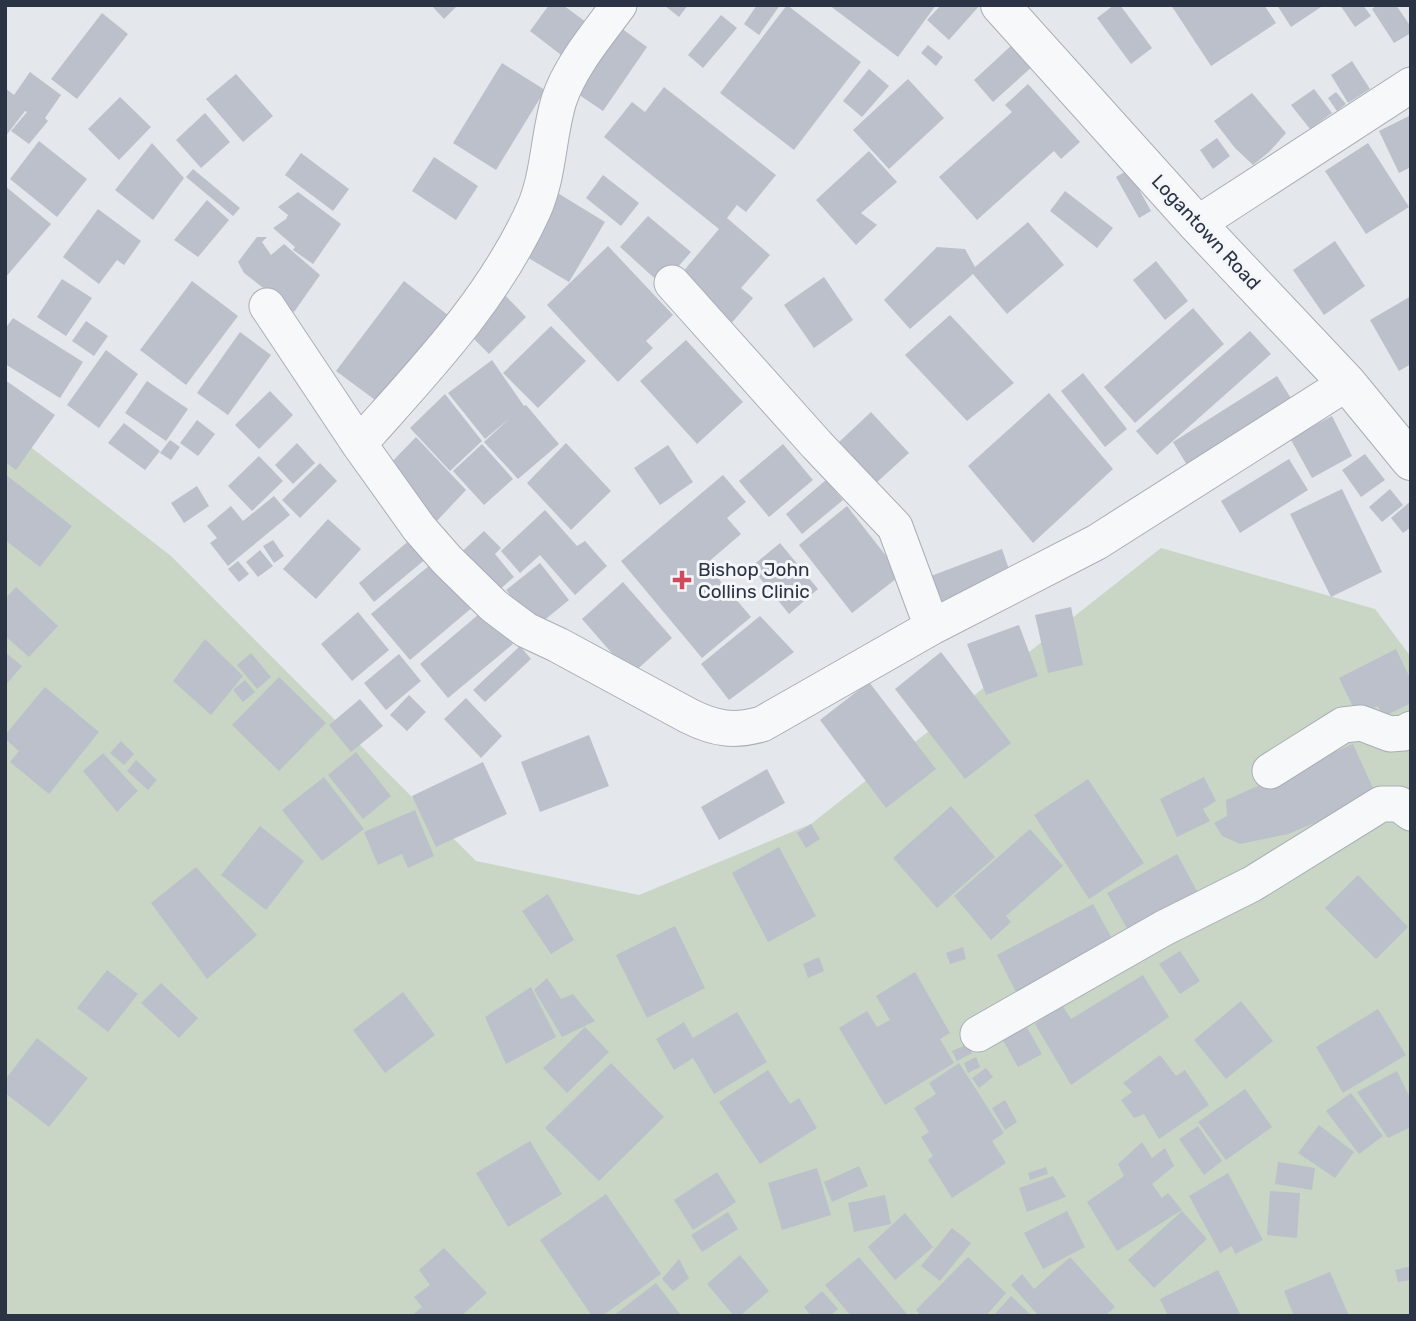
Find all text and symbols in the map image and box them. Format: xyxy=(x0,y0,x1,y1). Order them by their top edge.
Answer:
street label: Logantown Road xyxy=(1147,170,1265,294)
place label: Bishop John Collins Clinic xyxy=(698,558,810,603)
marker: Bishop John Collins Clinic xyxy=(672,570,692,590)

